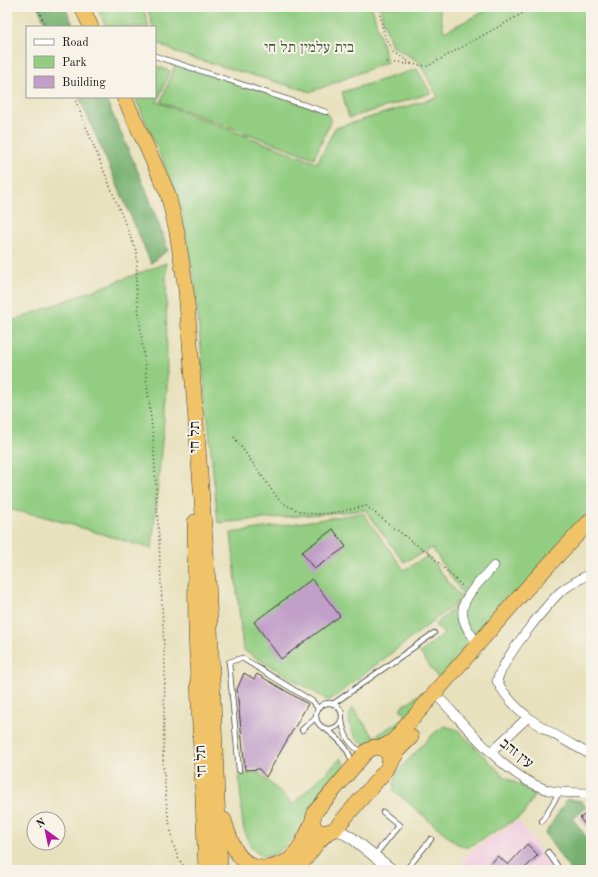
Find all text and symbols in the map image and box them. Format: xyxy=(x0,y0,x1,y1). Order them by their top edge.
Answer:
legend xyxy=(26,26,156,98)
text: Road xyxy=(62,37,89,49)
park label: בית עלמין תל חי xyxy=(264,40,354,56)
text: Park xyxy=(62,57,87,69)
text: Building xyxy=(62,77,106,89)
street label: תל חי xyxy=(187,421,203,453)
street label: עין זהב xyxy=(497,736,535,772)
street label: תל חי xyxy=(193,744,210,778)
north arrow xyxy=(26,811,66,851)
text: N xyxy=(35,817,48,831)

